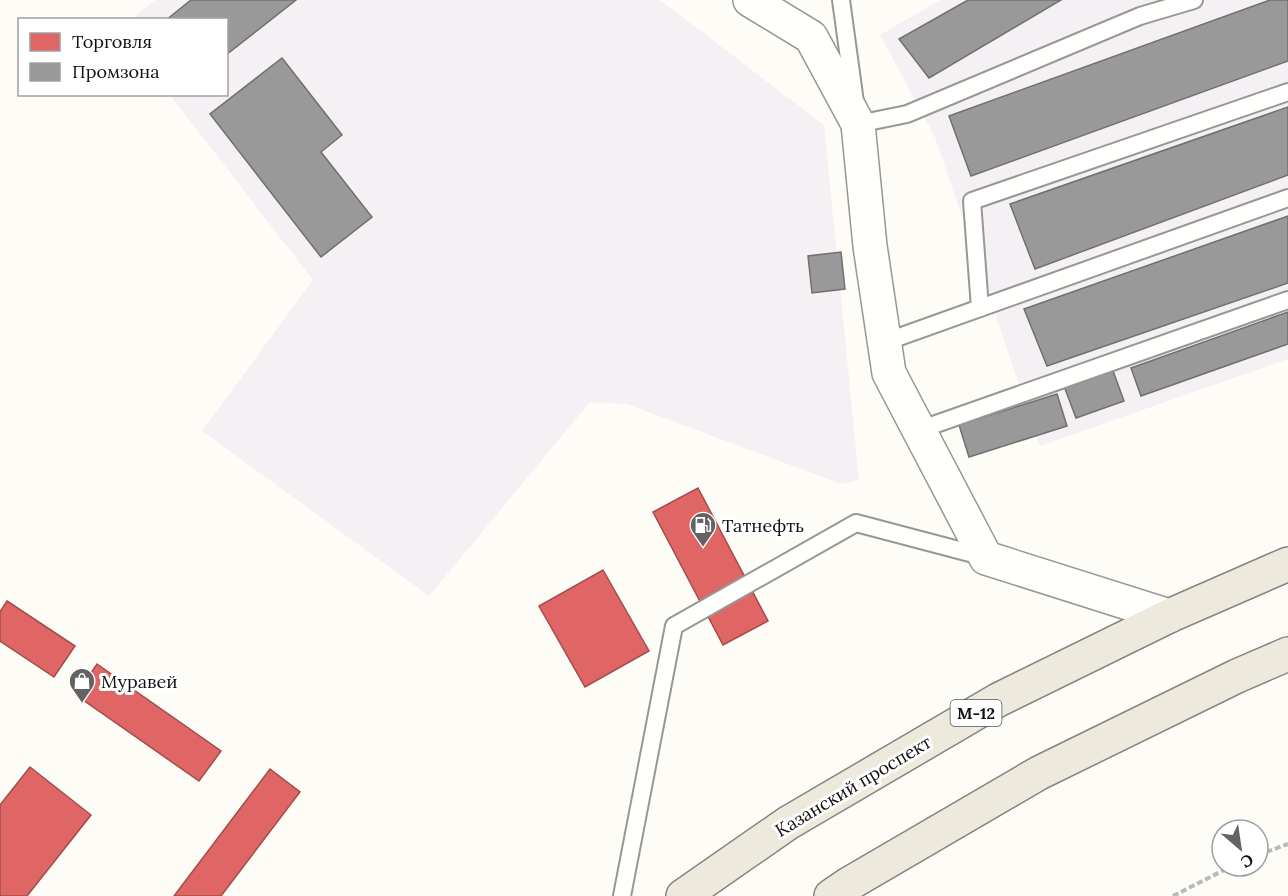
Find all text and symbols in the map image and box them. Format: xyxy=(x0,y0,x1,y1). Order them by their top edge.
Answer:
legend xyxy=(18,18,228,96)
text: Торговля xyxy=(72,30,152,53)
text: Промзона xyxy=(72,60,160,83)
fuel station icon: Татнефть xyxy=(688,510,718,548)
place label: Татнефть xyxy=(722,514,804,537)
shop icon: Муравей xyxy=(67,666,97,704)
place label: Муравей xyxy=(101,670,177,693)
road number: М-12 xyxy=(950,700,1002,726)
street label: Казанский проспект xyxy=(771,730,935,842)
north arrow xyxy=(1210,818,1270,878)
text: С xyxy=(1238,850,1257,873)

